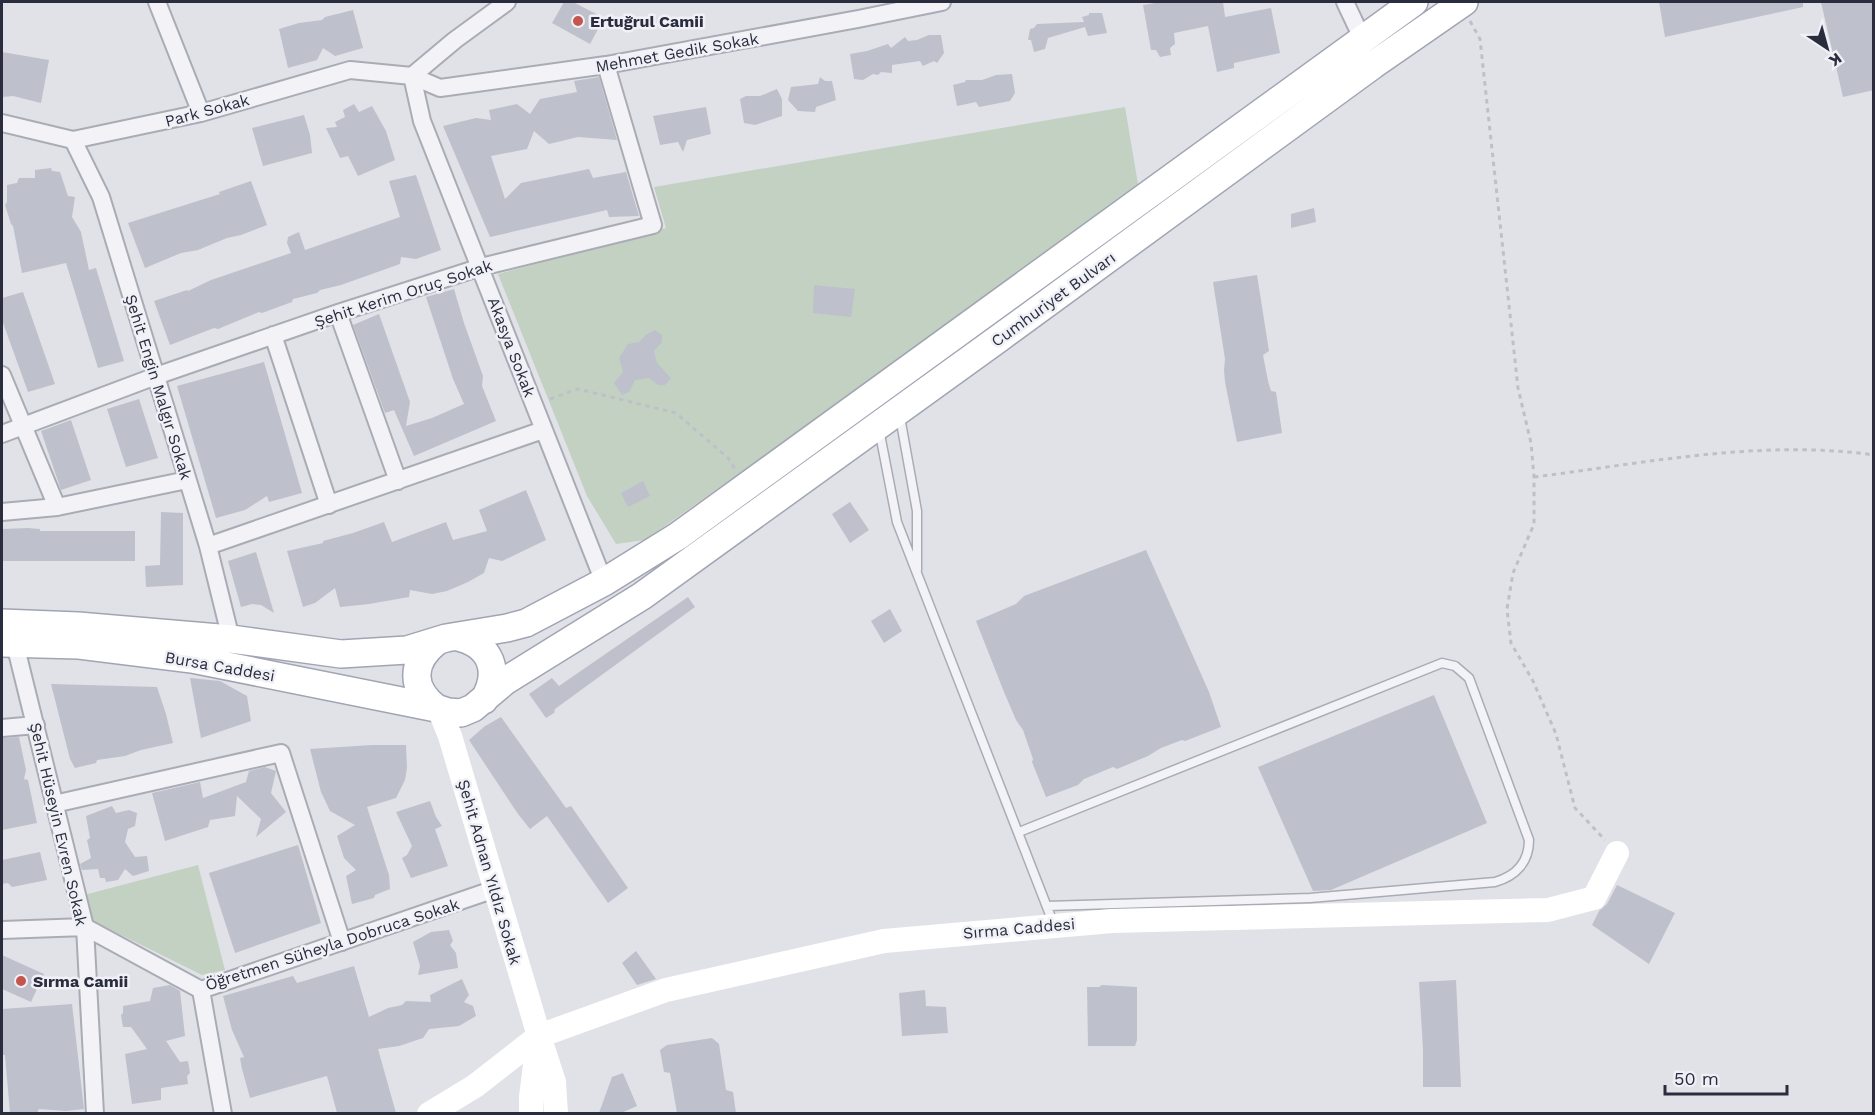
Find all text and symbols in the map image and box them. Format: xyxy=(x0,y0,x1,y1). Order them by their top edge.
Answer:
place label: Ertuğrul Camii xyxy=(590,12,704,31)
marker: Ertuğrul Camii xyxy=(571,14,585,28)
north arrow xyxy=(1797,18,1857,78)
street label: Mehmet Gedik Sokak xyxy=(594,29,760,76)
text: K xyxy=(1825,49,1846,71)
street label: Park Sokak xyxy=(163,90,251,131)
street label: Cumhuriyet Bulvarı xyxy=(987,248,1119,351)
street label: Şehit Kerim Oruç Sokak xyxy=(312,256,495,331)
street label: Şehit Engin Malgır Sokak xyxy=(121,292,196,482)
street label: Akasya Sokak xyxy=(484,294,539,400)
street label: Bursa Caddesi xyxy=(164,647,276,685)
street label: Şehit Hüseyin Evren Sokak xyxy=(26,721,91,928)
street label: Şehit Adnan Yıldız Sokak xyxy=(454,777,525,967)
street label: Öğretmen Süheyla Dobruca Sokak xyxy=(203,894,462,995)
street label: Sırma Caddesi xyxy=(962,914,1076,943)
place label: Sırma Camii xyxy=(33,972,128,991)
marker: Sırma Camii xyxy=(14,974,28,988)
scale bar xyxy=(1665,1058,1786,1096)
text: 50 m xyxy=(1674,1068,1719,1089)

